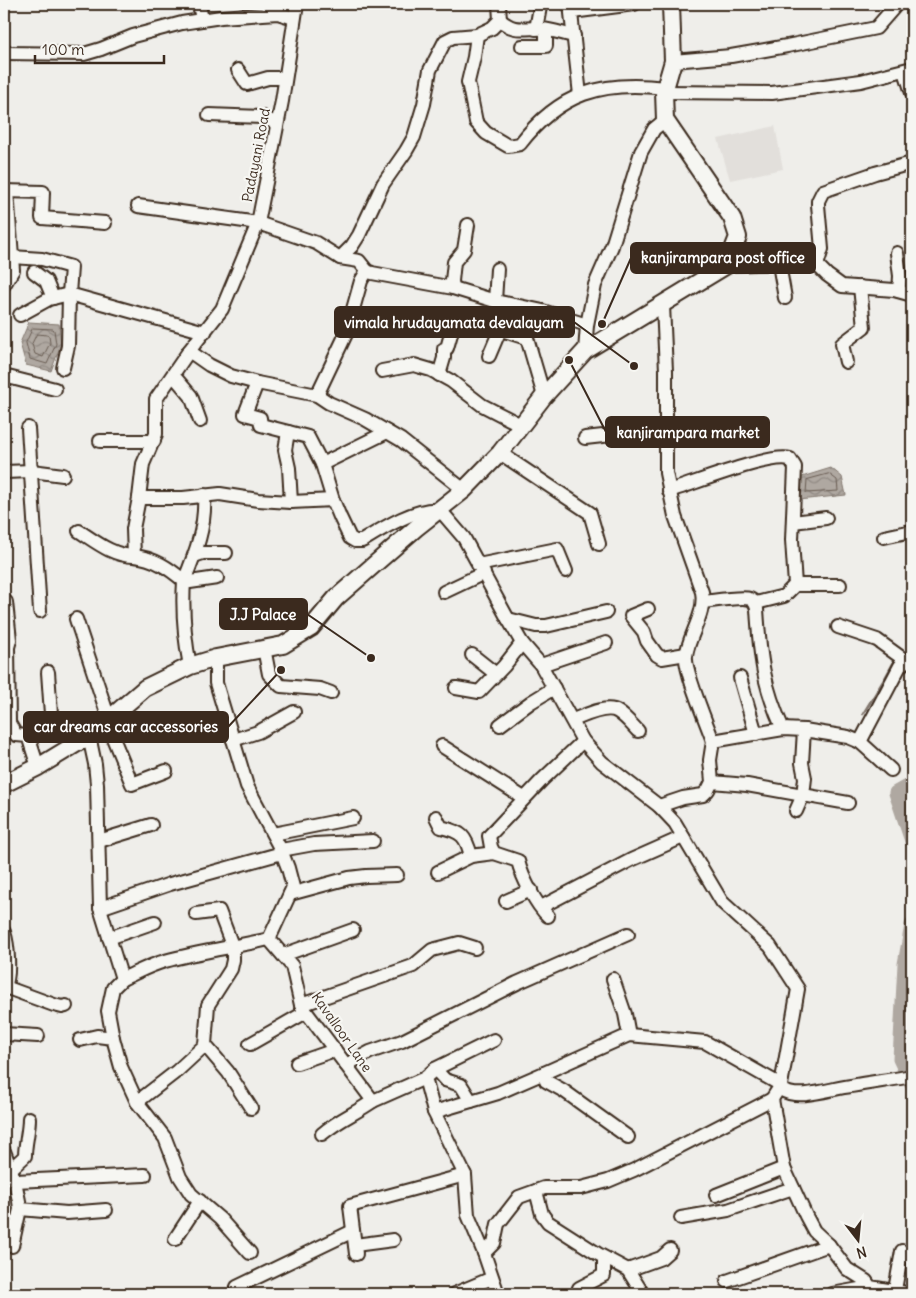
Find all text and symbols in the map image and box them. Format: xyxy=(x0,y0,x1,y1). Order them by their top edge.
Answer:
scale bar xyxy=(35,32,164,64)
text: 100 m xyxy=(42,40,84,59)
street label: Padayani Road xyxy=(238,106,274,204)
callout: kanjirampara post office xyxy=(631,243,815,273)
text: kanjirampara post office xyxy=(641,248,805,268)
callout: vimala hrudayamata devalayam xyxy=(335,307,574,337)
text: vimala hrudayamata devalayam xyxy=(344,313,564,333)
callout: kanjirampara market xyxy=(606,417,769,447)
text: kanjirampara market xyxy=(617,423,760,443)
callout: J.J Palace xyxy=(220,599,307,629)
text: J.J Palace xyxy=(230,605,296,624)
callout: car dreams car accessories xyxy=(24,712,228,742)
text: car dreams car accessories xyxy=(34,717,218,736)
street label: Kavalloor Lane xyxy=(308,989,376,1075)
north arrow xyxy=(834,1216,884,1266)
text: N xyxy=(854,1243,869,1262)

